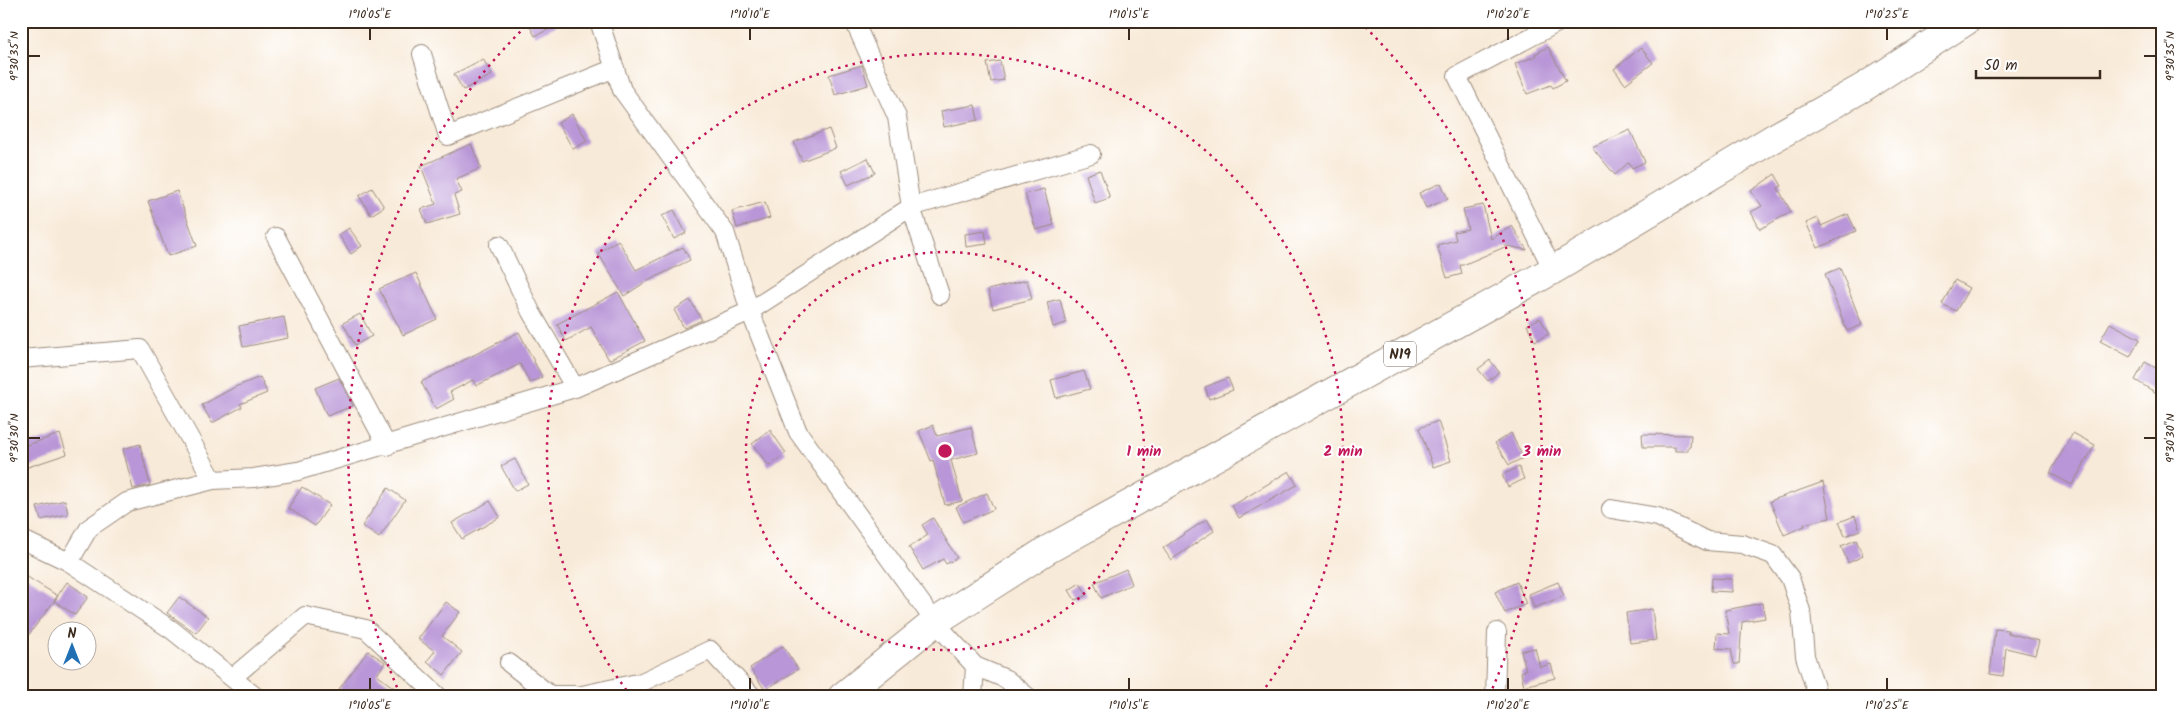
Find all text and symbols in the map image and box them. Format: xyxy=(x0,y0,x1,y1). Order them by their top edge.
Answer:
text: 1°10'05"E xyxy=(349,5,392,24)
text: 1°10'10"E xyxy=(730,5,771,24)
text: 1°10'15"E xyxy=(1109,5,1150,24)
text: 1°10'20"E xyxy=(1486,5,1531,24)
text: 1°10'25"E xyxy=(1865,5,1910,24)
text: 9°30'35"N xyxy=(5,31,24,81)
text: 9°30'35"N xyxy=(2161,31,2180,81)
scale bar xyxy=(1976,48,2100,80)
text: 50 m xyxy=(1984,54,2018,78)
road number: N19 xyxy=(1384,342,1416,366)
text: 9°30'30"N xyxy=(5,413,24,463)
text: 9°30'30"N xyxy=(2161,413,2180,463)
text: 1 min xyxy=(1127,440,1161,464)
text: 2 min xyxy=(1323,440,1363,464)
text: 3 min xyxy=(1522,440,1561,464)
centre of rings xyxy=(936,442,954,460)
north arrow xyxy=(48,620,98,670)
text: N xyxy=(68,623,77,645)
text: 1°10'05"E xyxy=(349,696,392,715)
text: 1°10'10"E xyxy=(730,696,771,715)
text: 1°10'15"E xyxy=(1109,696,1150,715)
text: 1°10'20"E xyxy=(1486,696,1531,715)
text: 1°10'25"E xyxy=(1865,696,1910,715)

